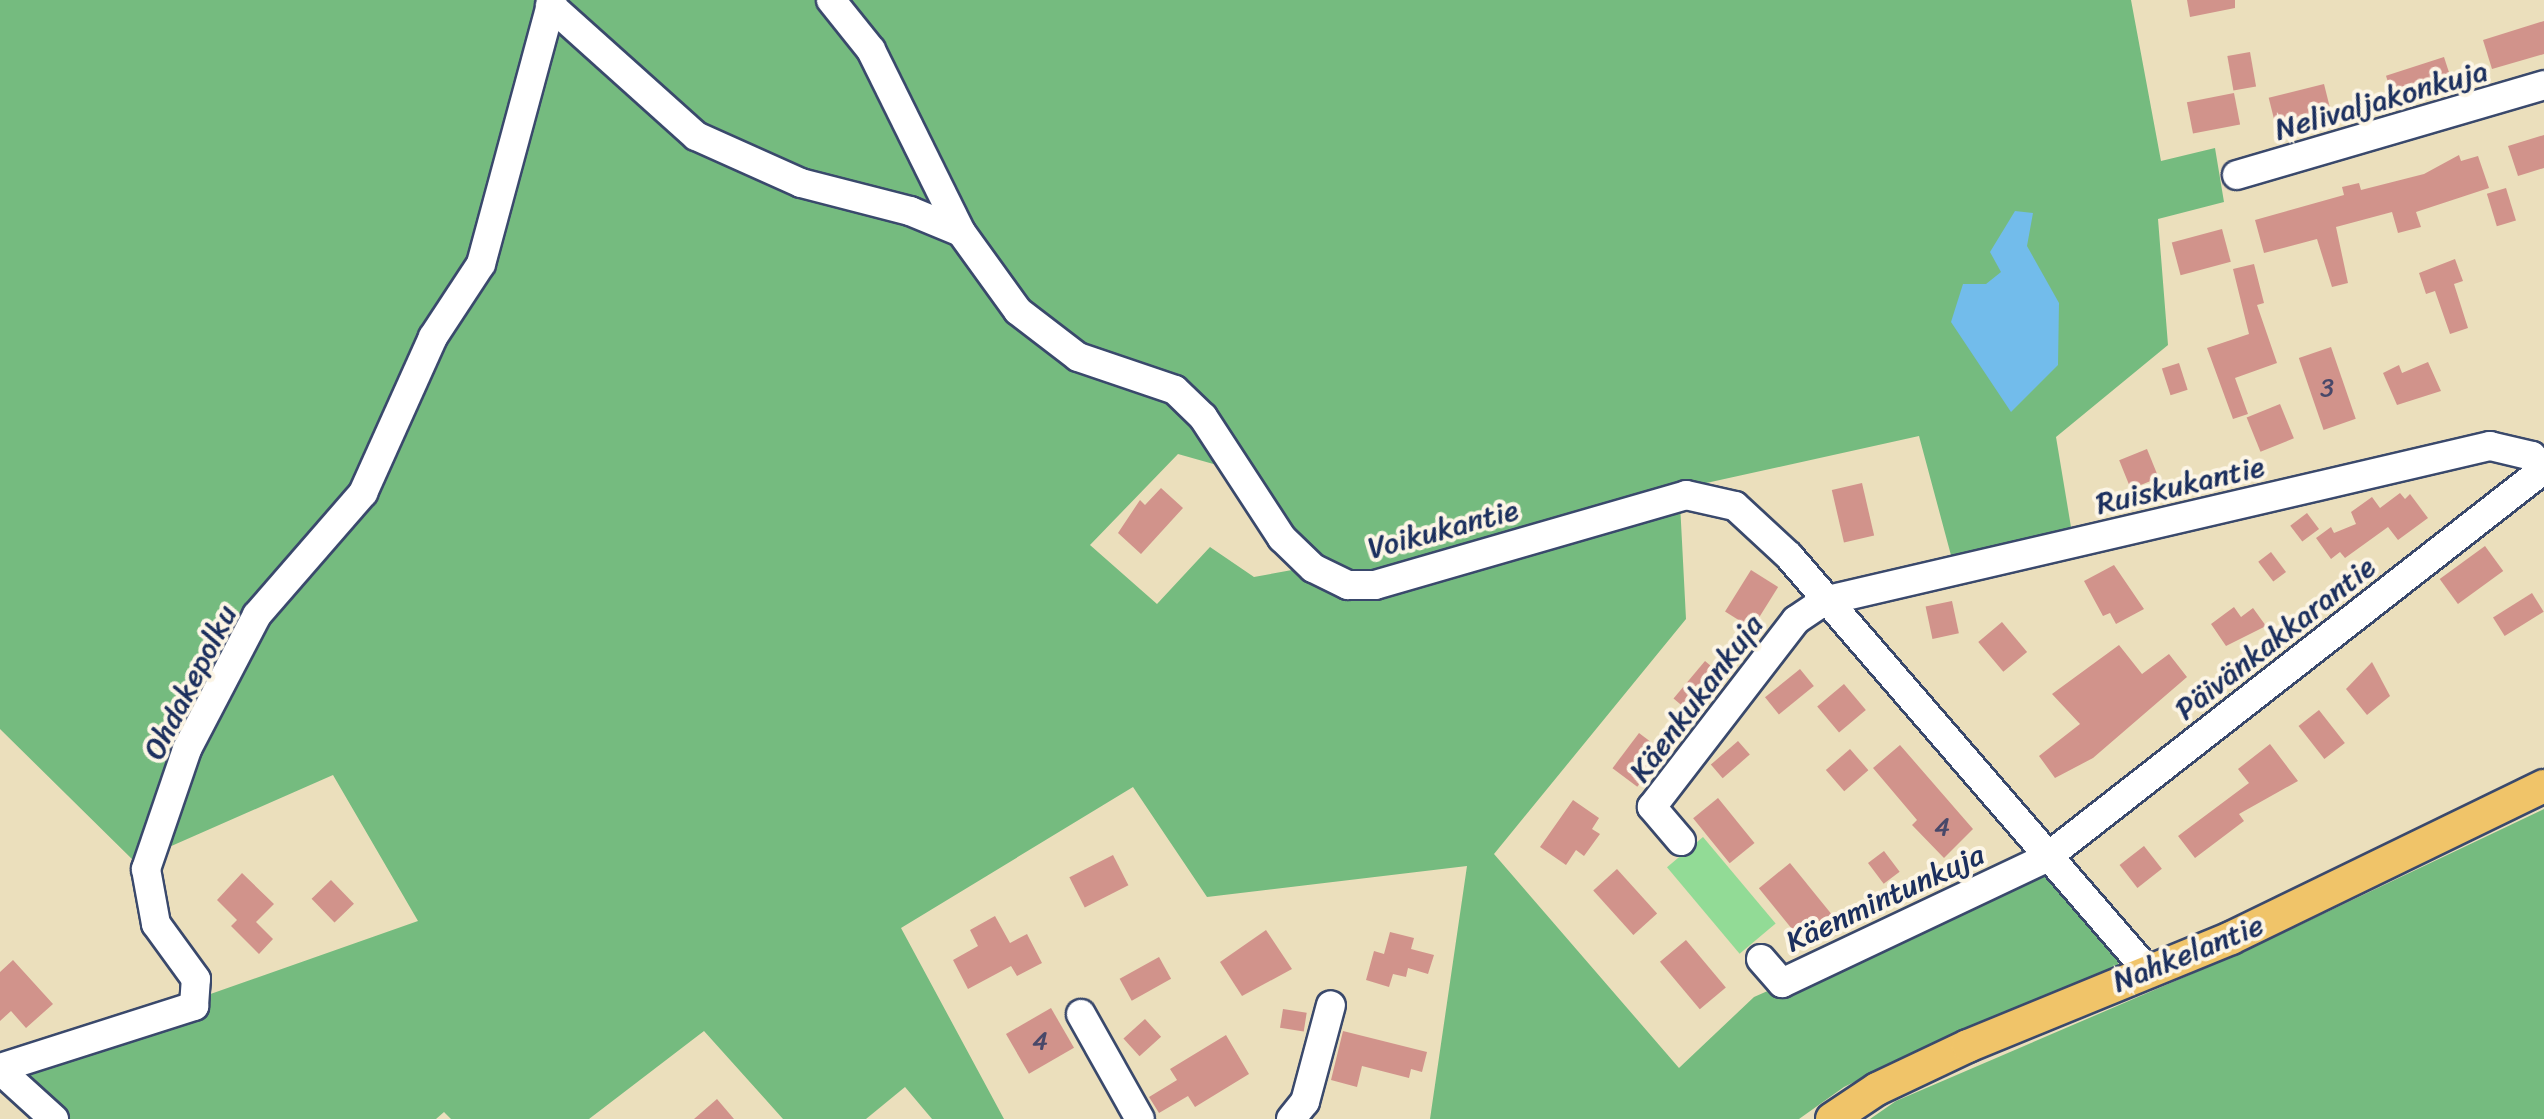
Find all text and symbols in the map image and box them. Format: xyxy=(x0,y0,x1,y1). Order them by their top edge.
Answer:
street label: Nelivaljakonkuja xyxy=(2270,52,2492,148)
house number: 3 xyxy=(2320,373,2334,403)
street label: Ruiskukantie xyxy=(2092,448,2268,522)
street label: Voikukantie xyxy=(1364,492,1522,566)
street label: Päivänkakkarantie xyxy=(2168,549,2382,727)
street label: Ohdakepolku xyxy=(136,599,244,765)
street label: Käenkukankuja xyxy=(1621,607,1771,789)
house number: 4 xyxy=(1934,812,1950,842)
street label: Käenmintunkuja xyxy=(1780,836,1990,960)
street label: Nahkelantie xyxy=(2107,906,2269,1000)
house number: 4 xyxy=(1032,1026,1048,1056)

